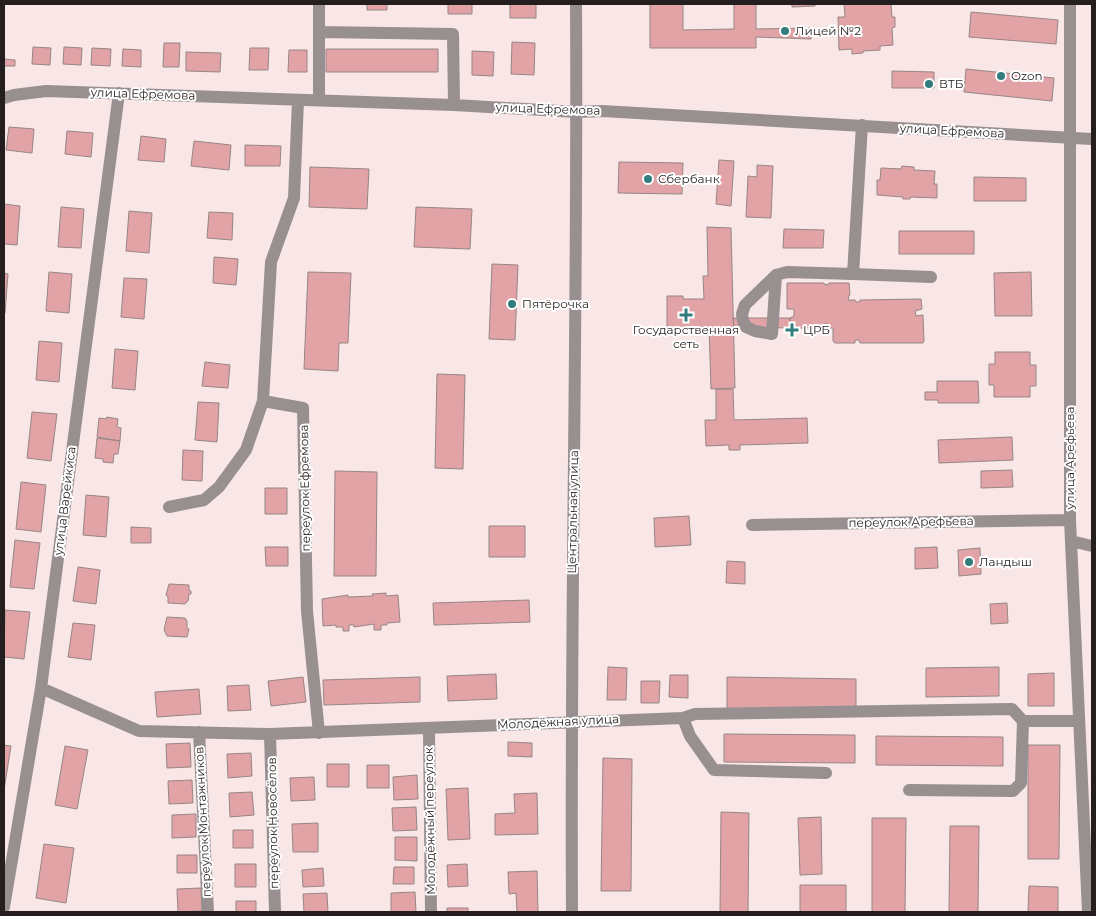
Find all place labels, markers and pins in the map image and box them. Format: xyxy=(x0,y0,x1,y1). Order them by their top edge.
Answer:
place label: Лицей №2 xyxy=(795,23,861,38)
marker: Лицей №2 xyxy=(779,25,791,37)
place label: Ozon xyxy=(1011,68,1043,83)
marker: Ozon xyxy=(995,70,1007,82)
place label: ВТБ xyxy=(939,76,964,91)
marker: ВТБ xyxy=(923,78,935,90)
place label: Сбербанк xyxy=(658,171,720,186)
marker: Сбербанк xyxy=(642,173,654,185)
place label: Пятёрочка xyxy=(522,296,589,311)
marker: Пятёрочка xyxy=(506,298,518,310)
marker: Государственная сеть xyxy=(680,309,692,321)
place label: Государственная сеть xyxy=(633,322,739,351)
place label: ЦРБ xyxy=(803,322,830,337)
marker: ЦРБ xyxy=(785,323,799,337)
place label: Ландыш xyxy=(979,554,1032,569)
marker: Ландыш xyxy=(963,556,975,568)

